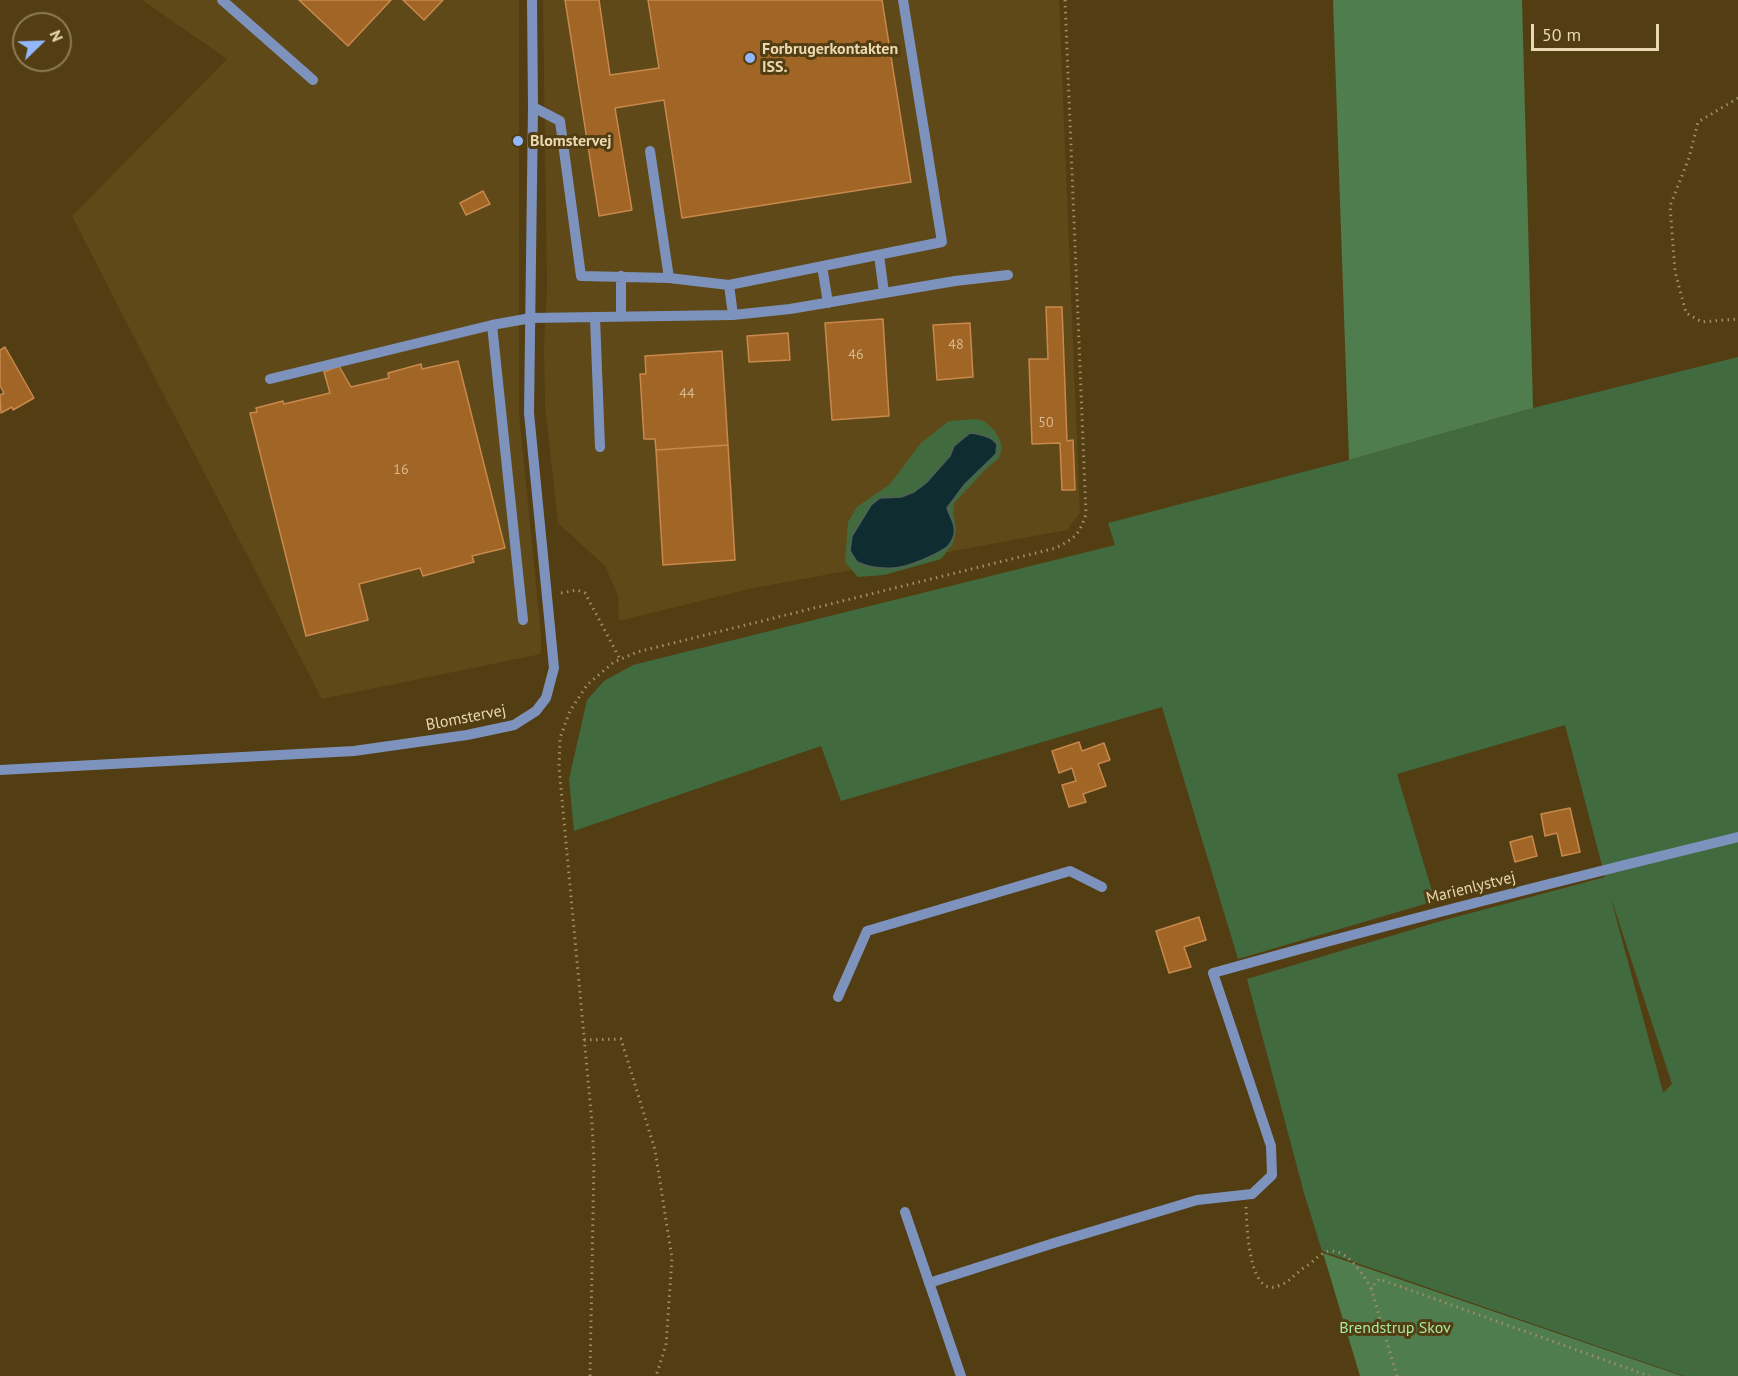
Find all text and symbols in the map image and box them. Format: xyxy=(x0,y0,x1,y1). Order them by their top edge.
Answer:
north arrow xyxy=(12,12,72,72)
scale bar xyxy=(1534,12,1662,50)
text: 50 m xyxy=(1542,23,1581,46)
text: N xyxy=(45,27,68,44)
place label: Forbrugerkontakten ISS. xyxy=(762,39,898,77)
marker: Forbrugerkontakten ISS. xyxy=(743,51,757,65)
place label: Blomstervej xyxy=(530,131,612,151)
marker: Blomstervej xyxy=(511,134,525,148)
house number: 48 xyxy=(948,337,964,353)
house number: 46 xyxy=(848,347,864,363)
house number: 44 xyxy=(679,386,695,402)
house number: 50 xyxy=(1038,415,1054,431)
house number: 16 xyxy=(393,462,409,478)
street label: Blomstervej xyxy=(424,701,508,735)
street label: Marienlystvej xyxy=(1424,868,1518,908)
park label: Brendstrup Skov xyxy=(1339,1318,1451,1338)

